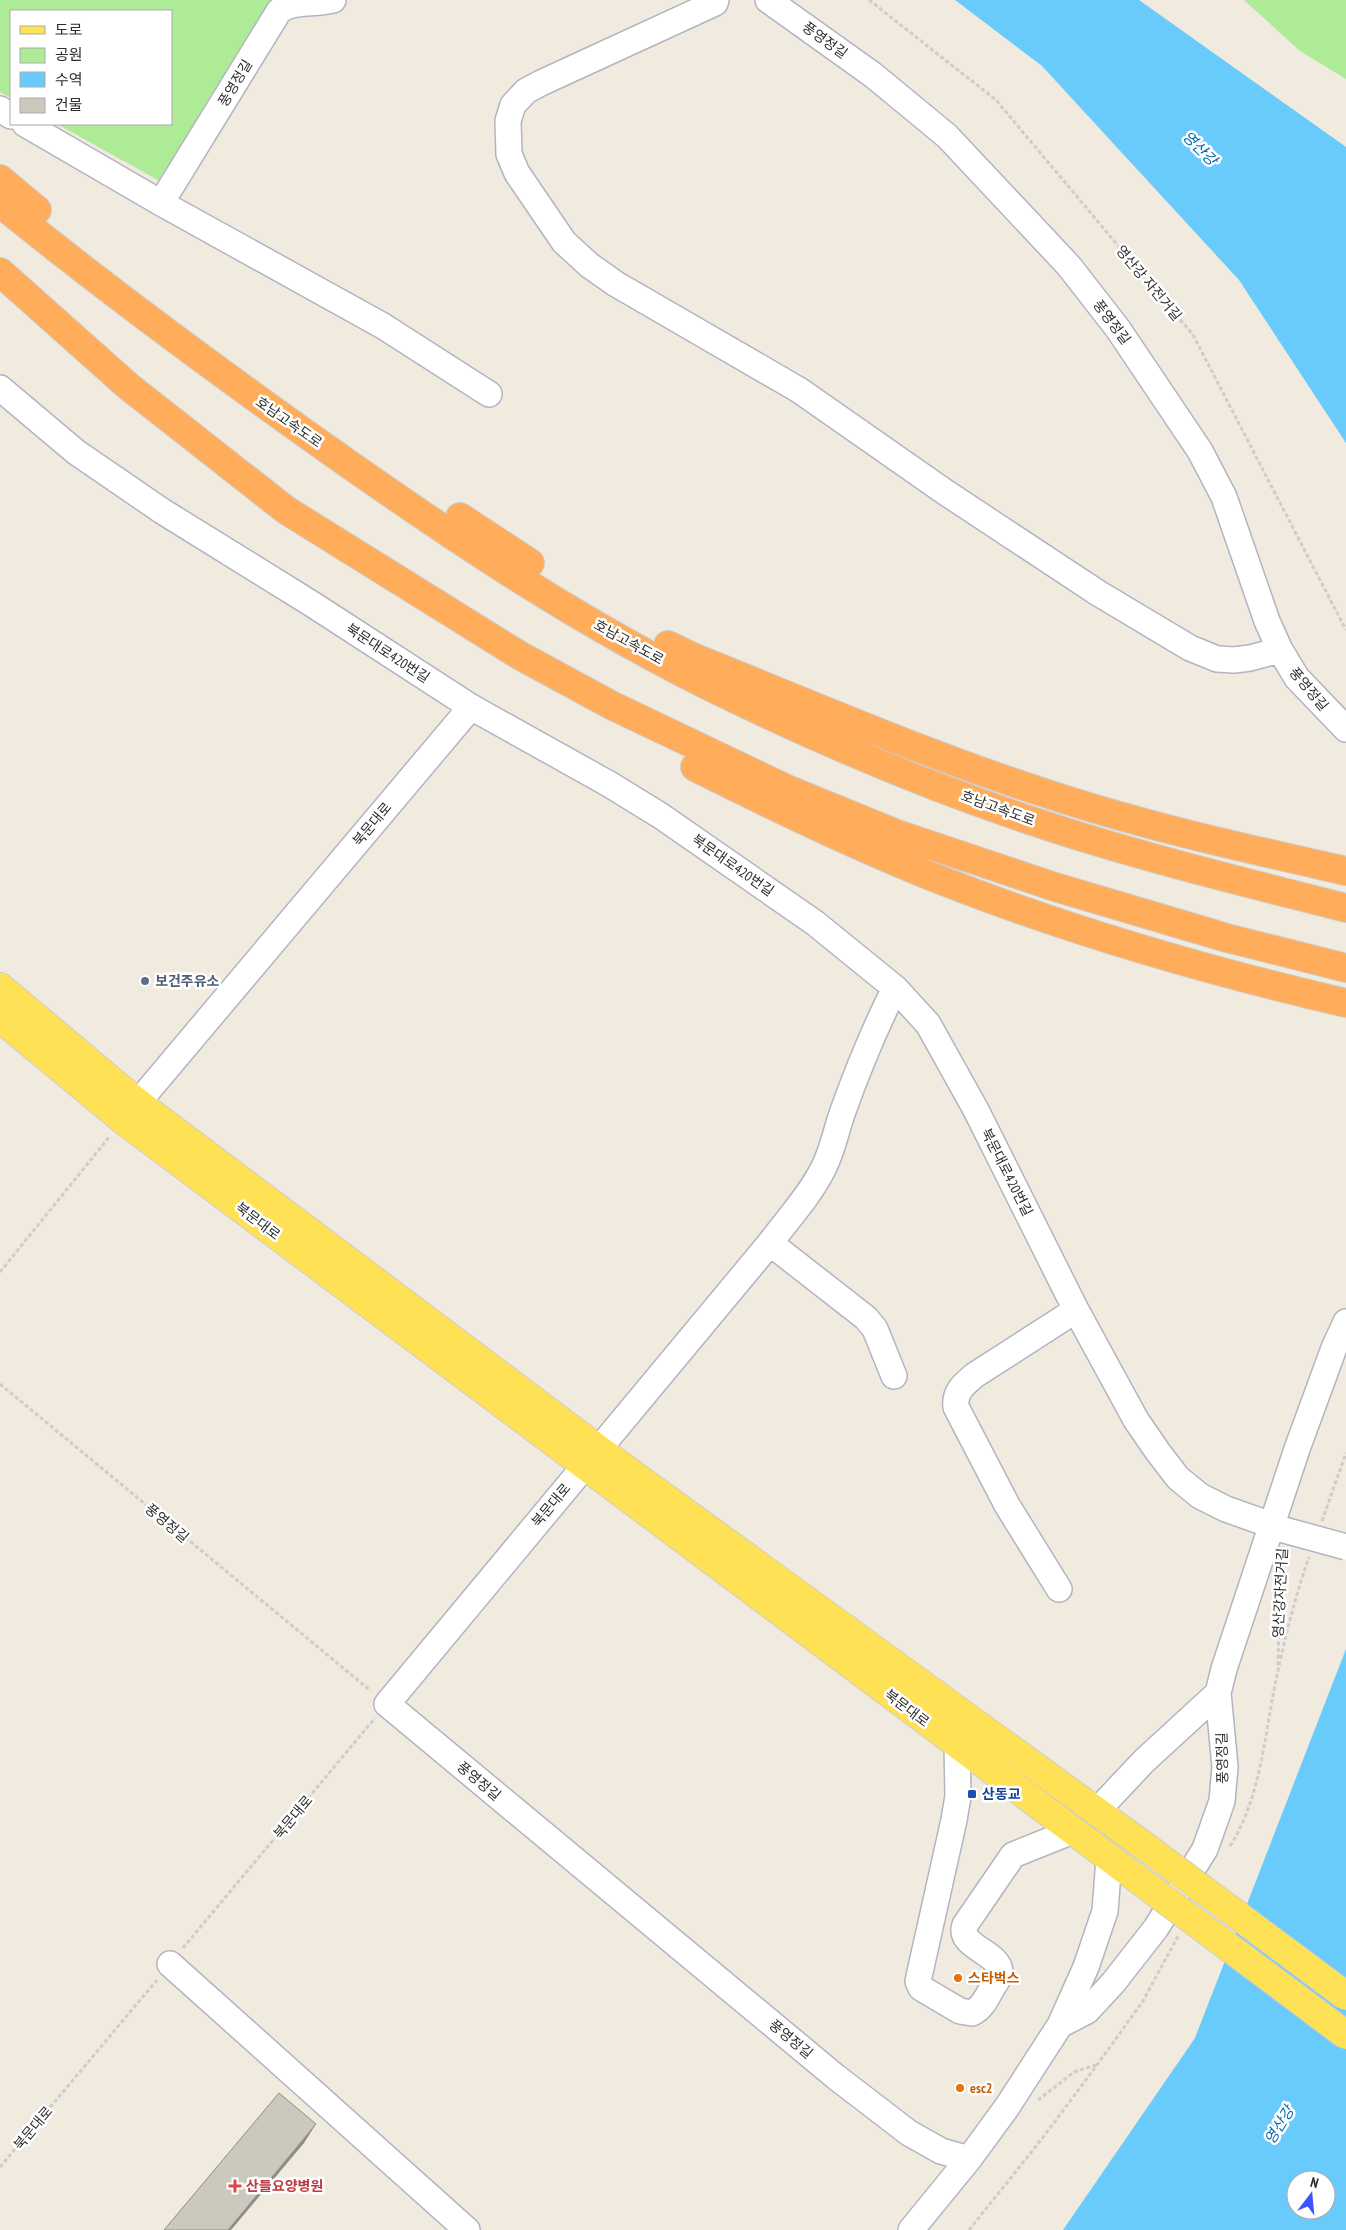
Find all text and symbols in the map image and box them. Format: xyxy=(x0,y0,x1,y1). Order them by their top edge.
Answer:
legend xyxy=(10,10,172,125)
street label: 풍영정길 xyxy=(799,18,851,62)
text: 도로 xyxy=(55,20,83,39)
text: 공원 xyxy=(55,45,83,64)
street label: 풍영정길 xyxy=(214,56,256,110)
text: 수역 xyxy=(55,70,83,89)
text: 건물 xyxy=(55,95,83,114)
water label: 영산강 xyxy=(1179,127,1223,171)
street label: 영산강 자전거길 xyxy=(1112,242,1186,324)
street label: 풍영정길 xyxy=(1089,296,1135,348)
street label: 호남고속도로 xyxy=(252,392,326,452)
street label: 호남고속도로 xyxy=(591,615,667,669)
street label: 북문대로420번길 xyxy=(343,619,433,687)
street label: 풍영정길 xyxy=(1286,663,1332,715)
street label: 호남고속도로 xyxy=(959,786,1037,830)
street label: 북문대로 xyxy=(349,798,396,850)
street label: 북문대로420번길 xyxy=(688,830,778,900)
place label: 보건주유소 xyxy=(155,972,220,990)
marker: 보건주유소 xyxy=(139,975,151,987)
street label: 북문대로420번길 xyxy=(977,1125,1037,1219)
street label: 북문대로 xyxy=(232,1198,284,1244)
street label: 북문대로 xyxy=(528,1479,575,1531)
street label: 풍영정길 xyxy=(141,1500,193,1546)
street label: 영산강자전거길 xyxy=(1269,1548,1291,1638)
street label: 북문대로 xyxy=(881,1685,933,1731)
street label: 풍영정길 xyxy=(1213,1732,1231,1784)
street label: 풍영정길 xyxy=(453,1758,505,1804)
place label: 산동교 xyxy=(982,1785,1021,1803)
marker: 산동교 xyxy=(966,1788,978,1800)
street label: 북문대로 xyxy=(270,1791,317,1843)
place label: 스타벅스 xyxy=(968,1969,1020,1987)
marker: 스타벅스 xyxy=(952,1972,964,1984)
street label: 풍영정길 xyxy=(765,2016,817,2062)
place label: esc2 xyxy=(970,2079,992,2097)
marker: esc2 xyxy=(954,2082,966,2094)
water label: 영산강 xyxy=(1260,2101,1299,2148)
street label: 북문대로 xyxy=(10,2102,57,2154)
north arrow xyxy=(1286,2170,1336,2220)
text: N xyxy=(1308,2173,1321,2192)
place label: 산들요양병원 xyxy=(246,2177,323,2195)
marker: 산들요양병원 xyxy=(228,2179,242,2193)

